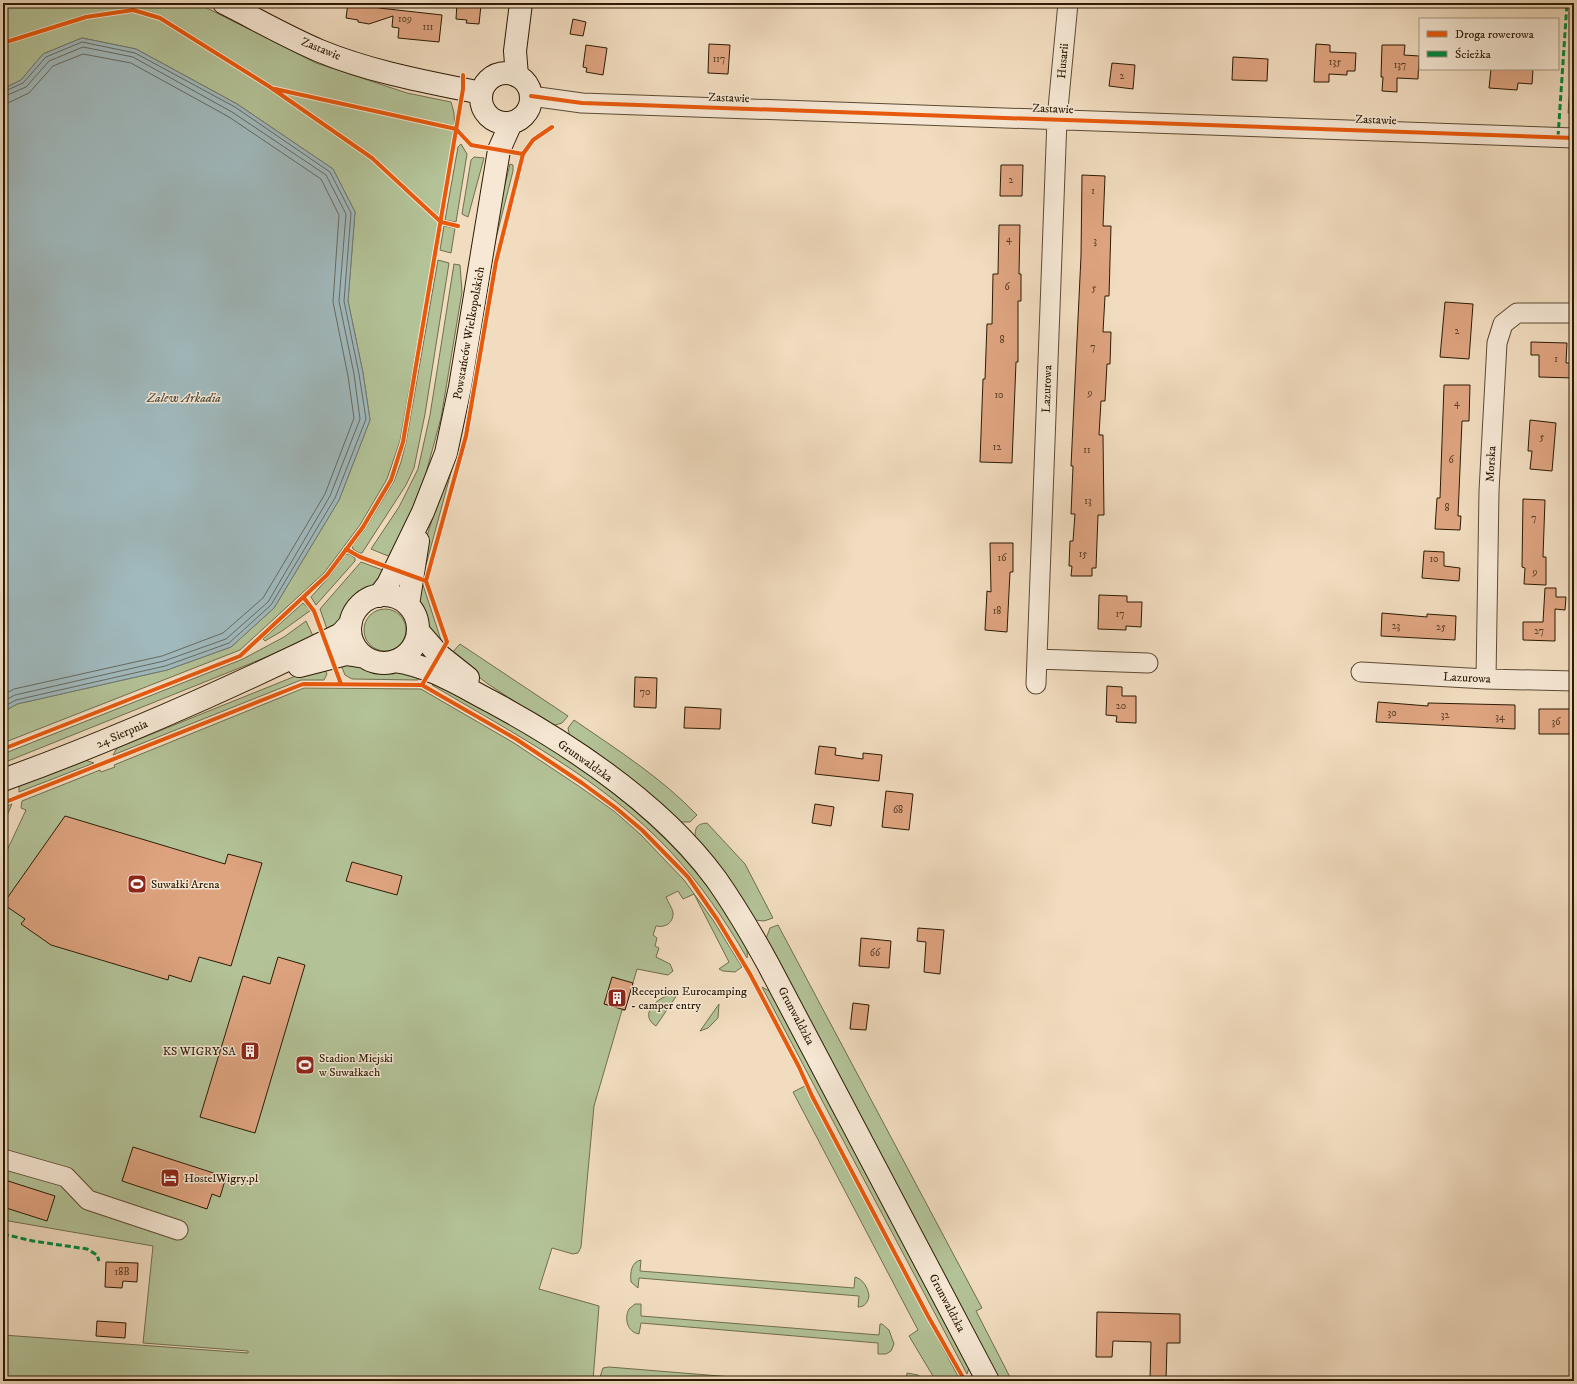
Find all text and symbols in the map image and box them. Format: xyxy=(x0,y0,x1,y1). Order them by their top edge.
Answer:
house number: 109 xyxy=(398,13,412,25)
legend xyxy=(1419,18,1559,70)
house number: 111 xyxy=(422,21,434,33)
text: Droga rowerowa xyxy=(1455,27,1535,42)
street label: Zastawie xyxy=(299,34,343,64)
street label: Husarii xyxy=(1054,43,1072,79)
text: Ścieżka xyxy=(1455,47,1492,62)
house number: 117 xyxy=(713,53,725,65)
house number: 135 xyxy=(1329,56,1341,68)
house number: 137 xyxy=(1394,59,1406,71)
house number: 2 xyxy=(1120,70,1125,82)
street label: Zastawie xyxy=(708,90,750,106)
street label: Zastawie xyxy=(1032,101,1074,117)
street label: Zastawie xyxy=(1355,112,1397,128)
house number: 2 xyxy=(1009,174,1014,186)
house number: 1 xyxy=(1091,185,1095,197)
house number: 4 xyxy=(1006,233,1012,245)
house number: 3 xyxy=(1093,235,1097,247)
street label: Powstańców Wielkopolskich xyxy=(450,265,488,401)
house number: 6 xyxy=(1004,281,1010,293)
house number: 5 xyxy=(1092,282,1097,294)
house number: 2 xyxy=(1455,325,1460,337)
house number: 8 xyxy=(999,334,1005,346)
house number: 7 xyxy=(1090,341,1096,353)
house number: 1 xyxy=(1554,353,1558,365)
street label: Lazurowa xyxy=(1039,364,1055,413)
house number: 9 xyxy=(1087,387,1093,399)
house number: 10 xyxy=(994,389,1004,401)
water label: Zalew Arkadia xyxy=(146,390,221,406)
house number: 4 xyxy=(1454,397,1460,409)
house number: 5 xyxy=(1540,431,1545,443)
house number: 12 xyxy=(993,441,1001,453)
house number: 11 xyxy=(1083,444,1091,456)
street label: Morska xyxy=(1483,445,1499,482)
house number: 6 xyxy=(1448,454,1454,466)
house number: 13 xyxy=(1084,495,1092,507)
house number: 8 xyxy=(1444,502,1450,514)
house number: 7 xyxy=(1531,512,1537,524)
house number: 15 xyxy=(1079,548,1087,560)
house number: 16 xyxy=(998,552,1007,564)
house number: 10 xyxy=(1429,553,1439,565)
house number: 9 xyxy=(1532,566,1538,578)
house number: 18 xyxy=(993,605,1001,617)
house number: 17 xyxy=(1116,608,1124,620)
house number: 23 xyxy=(1392,620,1401,632)
house number: 25 xyxy=(1436,621,1446,633)
house number: 27 xyxy=(1534,625,1544,637)
street label: Lazurowa xyxy=(1443,669,1492,687)
house number: 70 xyxy=(640,686,650,698)
house number: 20 xyxy=(1116,700,1126,712)
house number: 30 xyxy=(1387,707,1397,719)
house number: 32 xyxy=(1441,709,1449,721)
house number: 34 xyxy=(1495,711,1505,723)
street label: 24 Sierpnia xyxy=(94,716,151,752)
house number: 36 xyxy=(1552,716,1561,728)
street label: Grunwaldzka xyxy=(555,737,616,786)
house number: 68 xyxy=(893,804,903,816)
sports icon: Suwałki Arena xyxy=(126,873,148,895)
place label: Suwałki Arena xyxy=(151,877,220,892)
house number: 66 xyxy=(870,947,881,959)
place label: Reception Eurocamping - camper entry xyxy=(631,984,747,1013)
street label: Grunwaldzka xyxy=(774,984,818,1048)
building icon: Reception Eurocamping - camper entry xyxy=(606,987,628,1009)
building icon: KS WIGRY SA xyxy=(239,1040,261,1062)
place label: KS WIGRY SA xyxy=(163,1044,236,1059)
place label: Stadion Miejski w Suwałkach xyxy=(318,1051,393,1080)
sports icon: Stadion Miejski w Suwałkach xyxy=(294,1054,316,1076)
hotel icon: HostelWigry.pl xyxy=(159,1167,181,1189)
place label: HostelWigry.pl xyxy=(184,1171,259,1186)
house number: 18B xyxy=(114,1266,130,1278)
street label: Grunwaldzka xyxy=(925,1271,969,1335)

